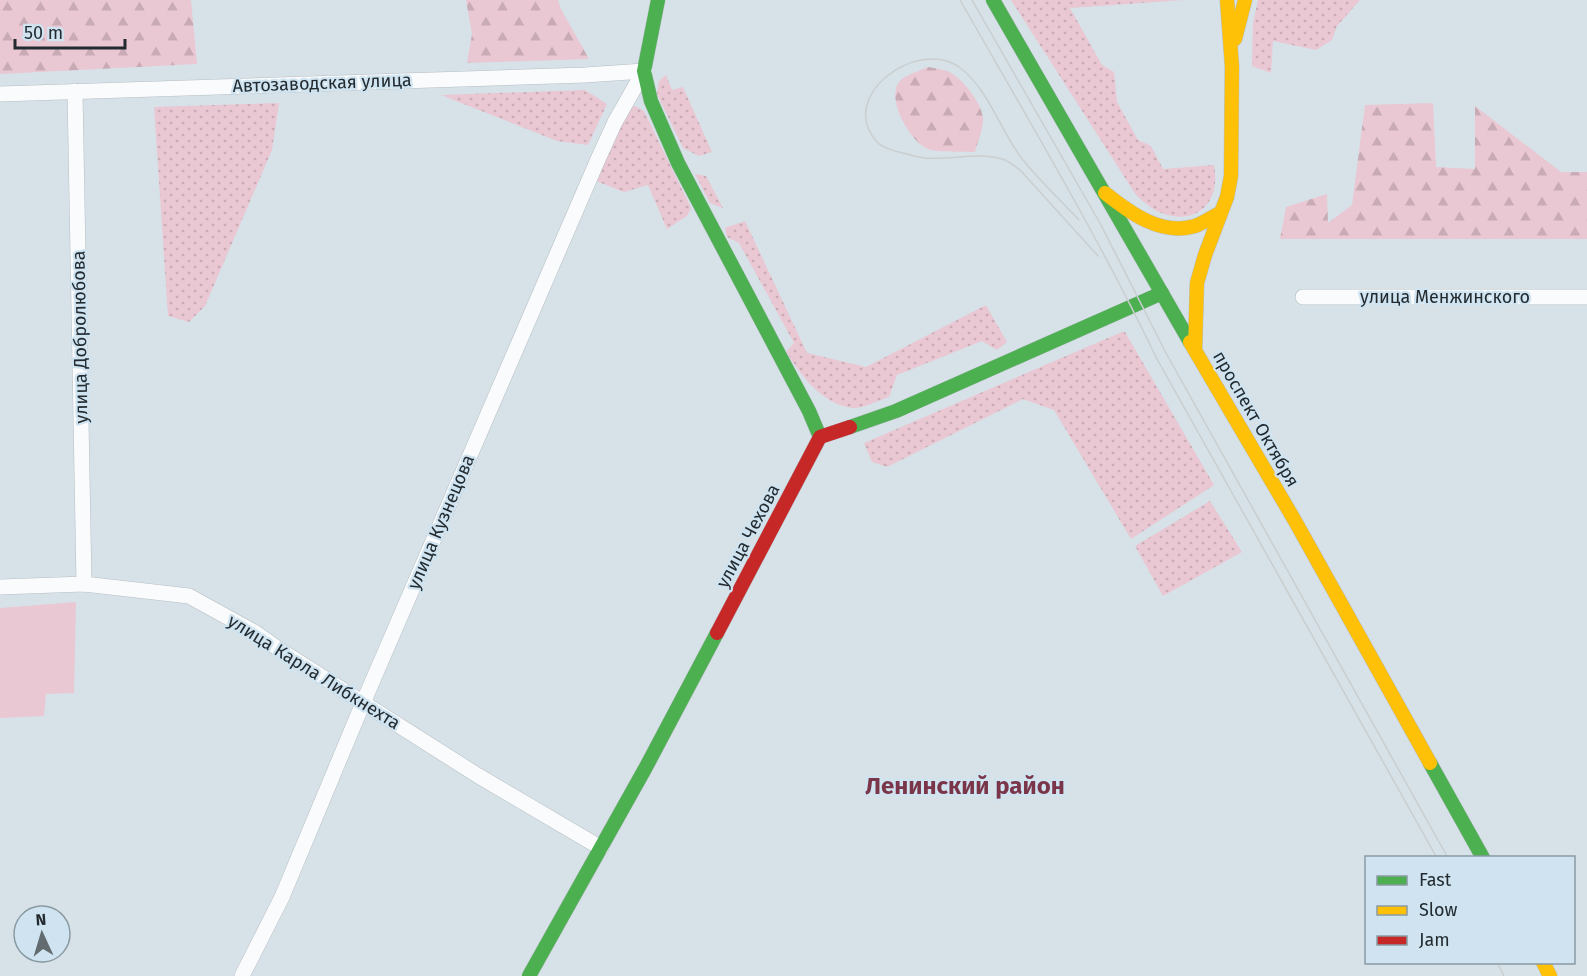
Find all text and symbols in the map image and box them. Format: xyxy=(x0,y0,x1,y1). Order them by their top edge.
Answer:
scale bar xyxy=(15,12,124,50)
text: 50 m xyxy=(24,22,63,44)
street label: Автозаводская улица xyxy=(232,69,412,97)
street label: улица Добролюбова xyxy=(67,250,93,424)
street label: улица Менжинского xyxy=(1360,286,1530,308)
street label: проспект Октября xyxy=(1208,347,1304,491)
street label: улица Кузнецова xyxy=(403,451,479,593)
street label: улица Чехова xyxy=(711,480,785,592)
street label: улица Карла Либкнехта xyxy=(224,610,404,734)
district label: Ленинский район xyxy=(865,772,1065,800)
legend xyxy=(1365,856,1575,964)
text: Fast xyxy=(1419,869,1452,891)
text: Slow xyxy=(1419,899,1458,921)
north arrow xyxy=(12,904,72,964)
text: N xyxy=(35,910,47,929)
text: Jam xyxy=(1419,929,1450,951)

